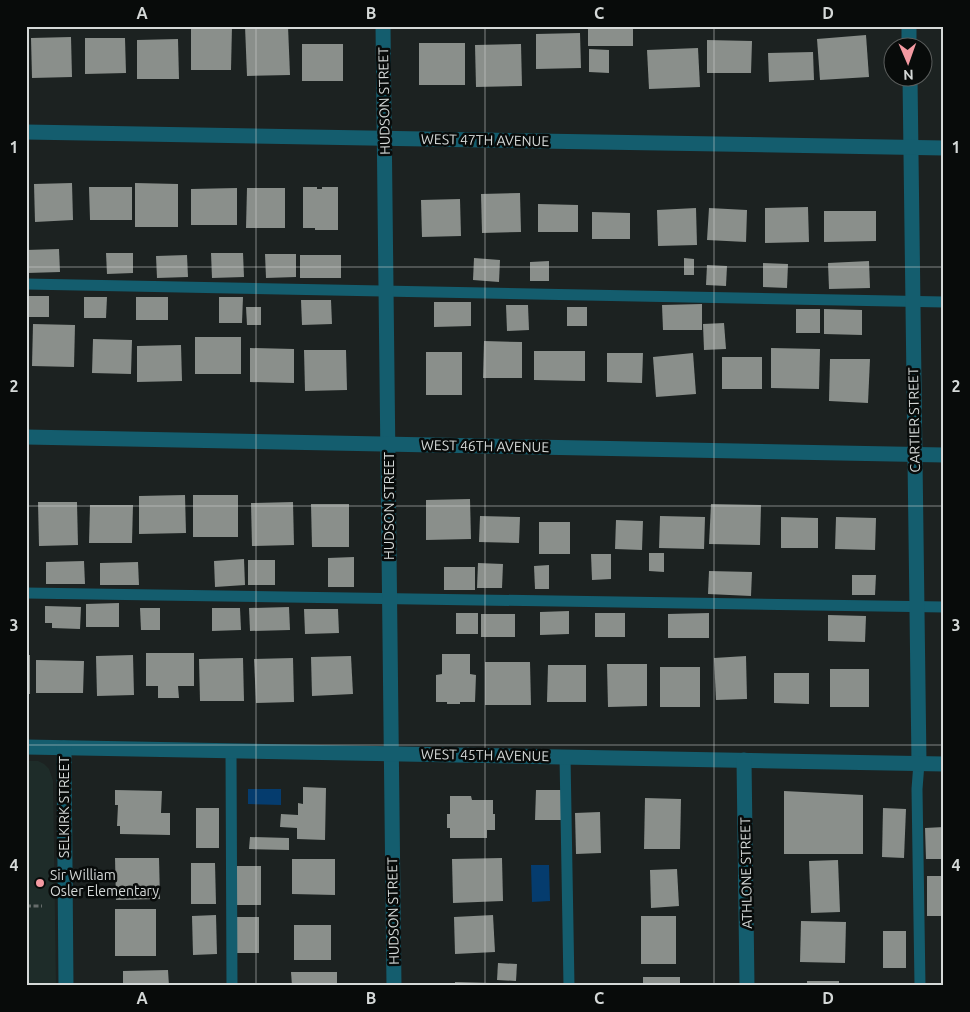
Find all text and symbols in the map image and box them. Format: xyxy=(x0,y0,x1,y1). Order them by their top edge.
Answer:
text: A xyxy=(136,4,148,22)
text: B xyxy=(366,4,376,22)
text: C xyxy=(594,4,604,22)
text: D xyxy=(822,4,834,22)
north arrow xyxy=(882,38,932,88)
street label: HUDSON STREET xyxy=(375,47,393,155)
text: N xyxy=(903,67,914,83)
street label: WEST 47TH AVENUE xyxy=(421,131,549,149)
text: 1 xyxy=(9,138,19,156)
text: 1 xyxy=(951,138,961,156)
street label: CARTIER STREET xyxy=(905,367,923,473)
text: 2 xyxy=(9,377,19,395)
text: 2 xyxy=(951,377,961,395)
street label: WEST 46TH AVENUE xyxy=(421,437,549,455)
street label: HUDSON STREET xyxy=(381,452,397,560)
text: 3 xyxy=(9,616,19,634)
text: 3 xyxy=(951,616,961,634)
street label: WEST 45TH AVENUE xyxy=(421,746,549,764)
street label: SELKIRK STREET xyxy=(56,756,72,858)
street label: ATHLONE STREET xyxy=(737,817,755,929)
text: 4 xyxy=(9,856,19,874)
text: 4 xyxy=(951,856,961,874)
street label: HUDSON STREET xyxy=(384,857,402,965)
place label: Sir William Osler Elementary xyxy=(50,867,159,899)
marker: Sir William Osler Elementary xyxy=(34,877,46,889)
text: A xyxy=(136,989,148,1007)
text: B xyxy=(366,989,376,1007)
text: C xyxy=(594,989,604,1007)
text: D xyxy=(822,989,834,1007)

